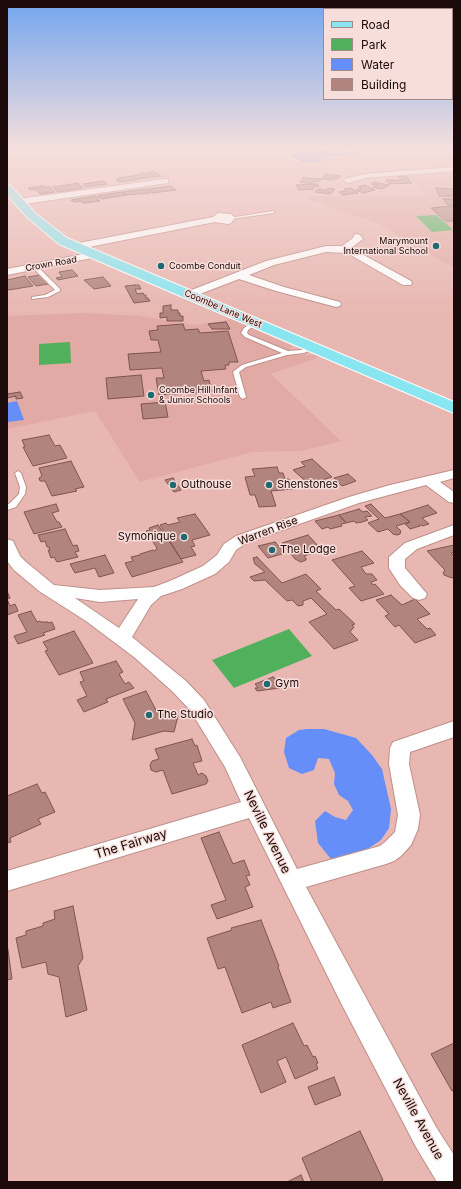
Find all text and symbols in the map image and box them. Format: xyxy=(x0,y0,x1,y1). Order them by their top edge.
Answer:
legend xyxy=(323,8,453,100)
text: Road xyxy=(361,17,390,32)
text: Park xyxy=(361,37,387,52)
text: Water xyxy=(361,57,394,72)
text: Building xyxy=(361,77,406,92)
place label: Marymount International School xyxy=(343,236,428,257)
marker: Marymount International School xyxy=(431,241,441,251)
street label: Crown Road xyxy=(24,254,78,274)
marker: Coombe Conduit xyxy=(156,261,166,271)
place label: Coombe Conduit xyxy=(169,261,241,271)
street label: Coombe Lane West xyxy=(183,288,263,330)
place label: Coombe Hill Infant & Junior Schools xyxy=(159,385,238,406)
marker: Coombe Hill Infant & Junior Schools xyxy=(146,390,156,400)
place label: Outhouse xyxy=(181,478,231,492)
place label: Shenstones xyxy=(277,478,338,492)
marker: Outhouse xyxy=(168,480,178,490)
marker: Shenstones xyxy=(264,480,274,490)
street label: Warren Rise xyxy=(236,514,300,548)
place label: Symonique xyxy=(118,530,176,544)
marker: Symonique xyxy=(179,532,189,542)
place label: The Lodge xyxy=(280,543,336,557)
marker: The Lodge xyxy=(267,545,277,555)
place label: Gym xyxy=(275,677,299,691)
marker: Gym xyxy=(262,679,272,689)
place label: The Studio xyxy=(157,708,213,722)
marker: The Studio xyxy=(144,710,154,720)
street label: Neville Avenue xyxy=(240,788,294,876)
street label: The Fairway xyxy=(93,826,169,862)
street label: Neville Avenue xyxy=(389,1076,447,1162)

